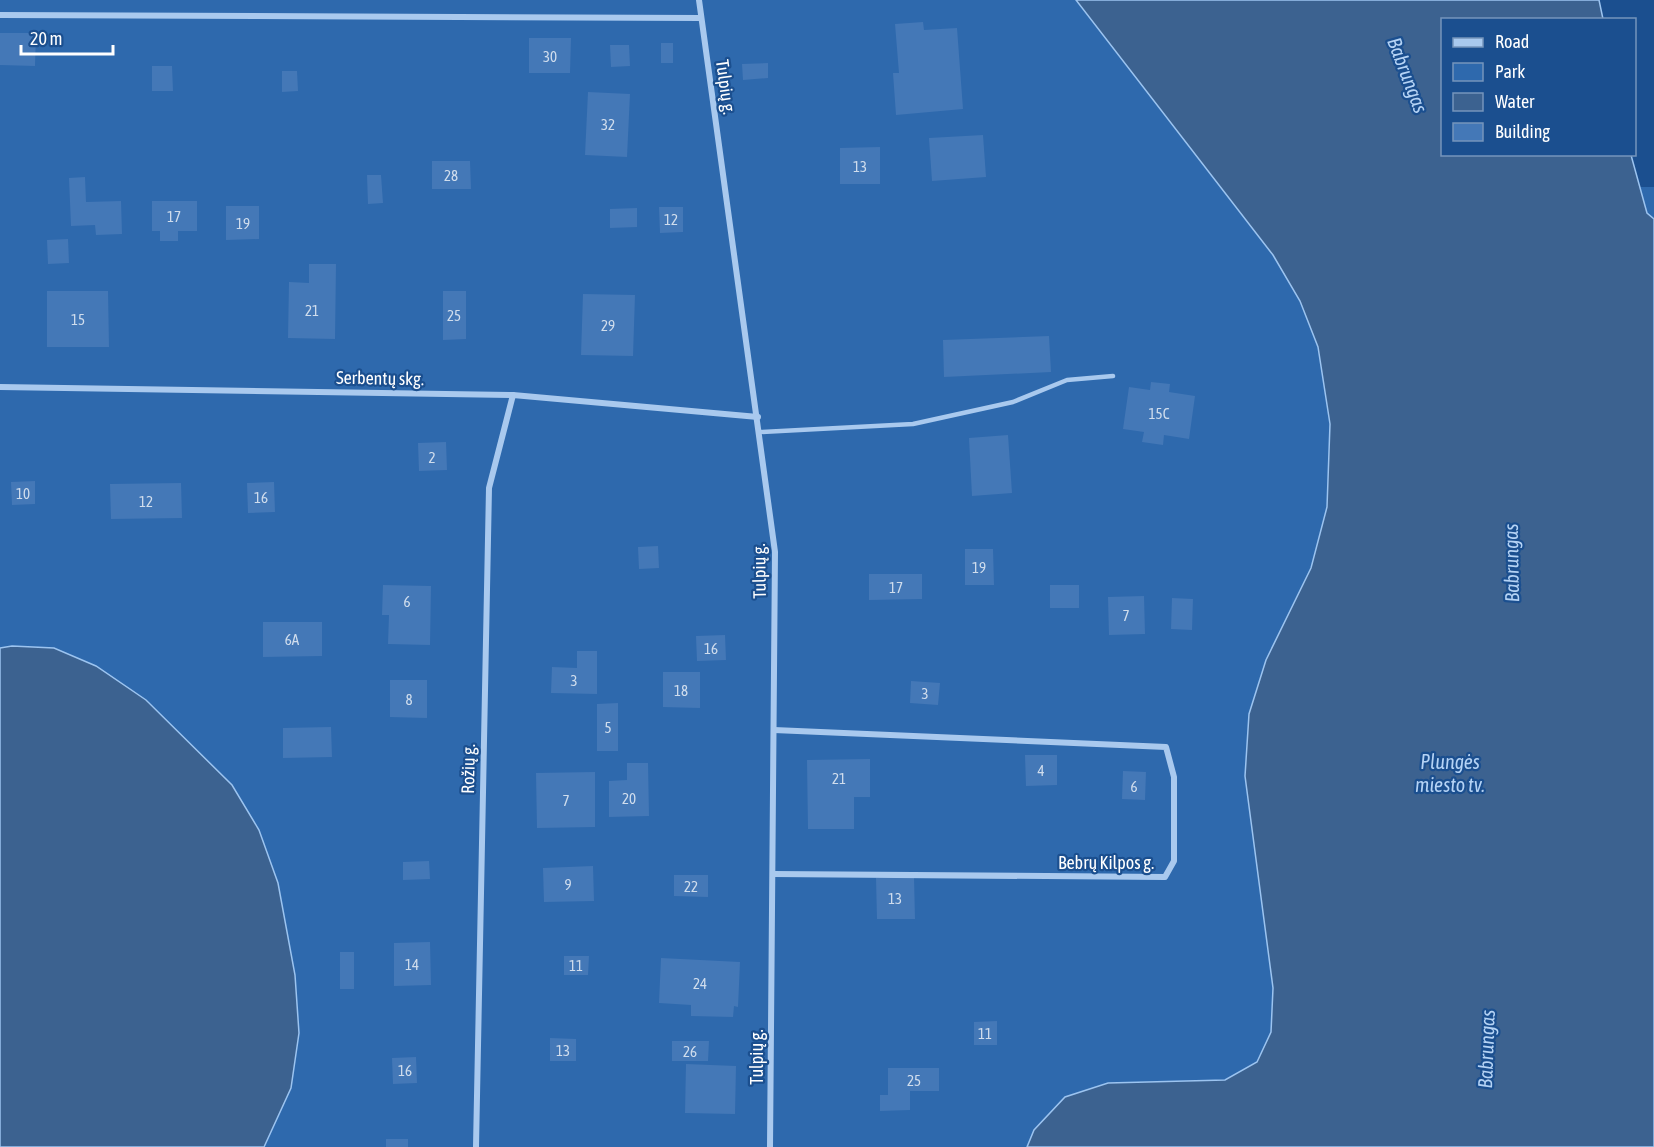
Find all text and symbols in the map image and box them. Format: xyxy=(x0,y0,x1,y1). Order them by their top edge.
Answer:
scale bar xyxy=(21,18,112,56)
legend xyxy=(1441,18,1636,156)
text: 20 m xyxy=(30,28,62,49)
text: Road xyxy=(1495,31,1529,52)
water label: Babrungas xyxy=(1383,34,1433,116)
house number: 30 xyxy=(543,48,557,65)
street label: Tulpių g. xyxy=(712,58,740,116)
text: Park xyxy=(1495,61,1525,82)
text: Water xyxy=(1495,91,1535,112)
house number: 32 xyxy=(601,116,615,133)
text: Building xyxy=(1495,121,1550,142)
house number: 13 xyxy=(853,158,867,175)
house number: 28 xyxy=(444,167,458,184)
house number: 17 xyxy=(167,208,181,225)
house number: 12 xyxy=(664,211,678,228)
house number: 19 xyxy=(236,215,250,232)
house number: 21 xyxy=(305,302,319,319)
house number: 25 xyxy=(447,307,461,324)
house number: 15 xyxy=(71,311,85,328)
house number: 29 xyxy=(601,317,615,334)
street label: Serbentų skg. xyxy=(336,367,424,389)
house number: 15C xyxy=(1149,405,1170,422)
house number: 2 xyxy=(428,449,436,466)
house number: 10 xyxy=(16,485,30,502)
house number: 16 xyxy=(254,489,268,506)
house number: 12 xyxy=(139,493,153,510)
water label: Babrungas xyxy=(1499,523,1523,603)
street label: Tulpių g. xyxy=(748,543,770,599)
house number: 19 xyxy=(972,559,986,576)
house number: 17 xyxy=(889,579,903,596)
house number: 6 xyxy=(403,593,411,610)
house number: 7 xyxy=(1122,607,1130,624)
house number: 6A xyxy=(285,631,300,648)
house number: 16 xyxy=(704,640,718,657)
house number: 3 xyxy=(570,672,578,689)
house number: 18 xyxy=(674,682,688,699)
house number: 3 xyxy=(921,685,929,702)
house number: 8 xyxy=(405,691,413,708)
house number: 5 xyxy=(604,719,612,736)
street label: Rožių g. xyxy=(457,744,479,794)
water label: Plungės miesto tv. xyxy=(1415,750,1485,796)
house number: 4 xyxy=(1037,762,1045,779)
house number: 21 xyxy=(832,770,846,787)
house number: 6 xyxy=(1130,778,1138,795)
house number: 20 xyxy=(622,790,636,807)
house number: 7 xyxy=(562,792,570,809)
street label: Bebrų Kilpos g. xyxy=(1058,852,1154,873)
house number: 9 xyxy=(564,876,572,893)
house number: 22 xyxy=(684,878,698,895)
house number: 13 xyxy=(888,890,902,907)
house number: 14 xyxy=(405,956,419,973)
house number: 11 xyxy=(569,957,583,974)
house number: 24 xyxy=(693,975,707,992)
water label: Babrungas xyxy=(1473,1009,1499,1089)
house number: 11 xyxy=(978,1025,992,1042)
street label: Tulpių g. xyxy=(746,1029,767,1085)
house number: 13 xyxy=(556,1042,570,1059)
house number: 26 xyxy=(683,1043,697,1060)
house number: 16 xyxy=(398,1062,412,1079)
house number: 25 xyxy=(907,1072,921,1089)

